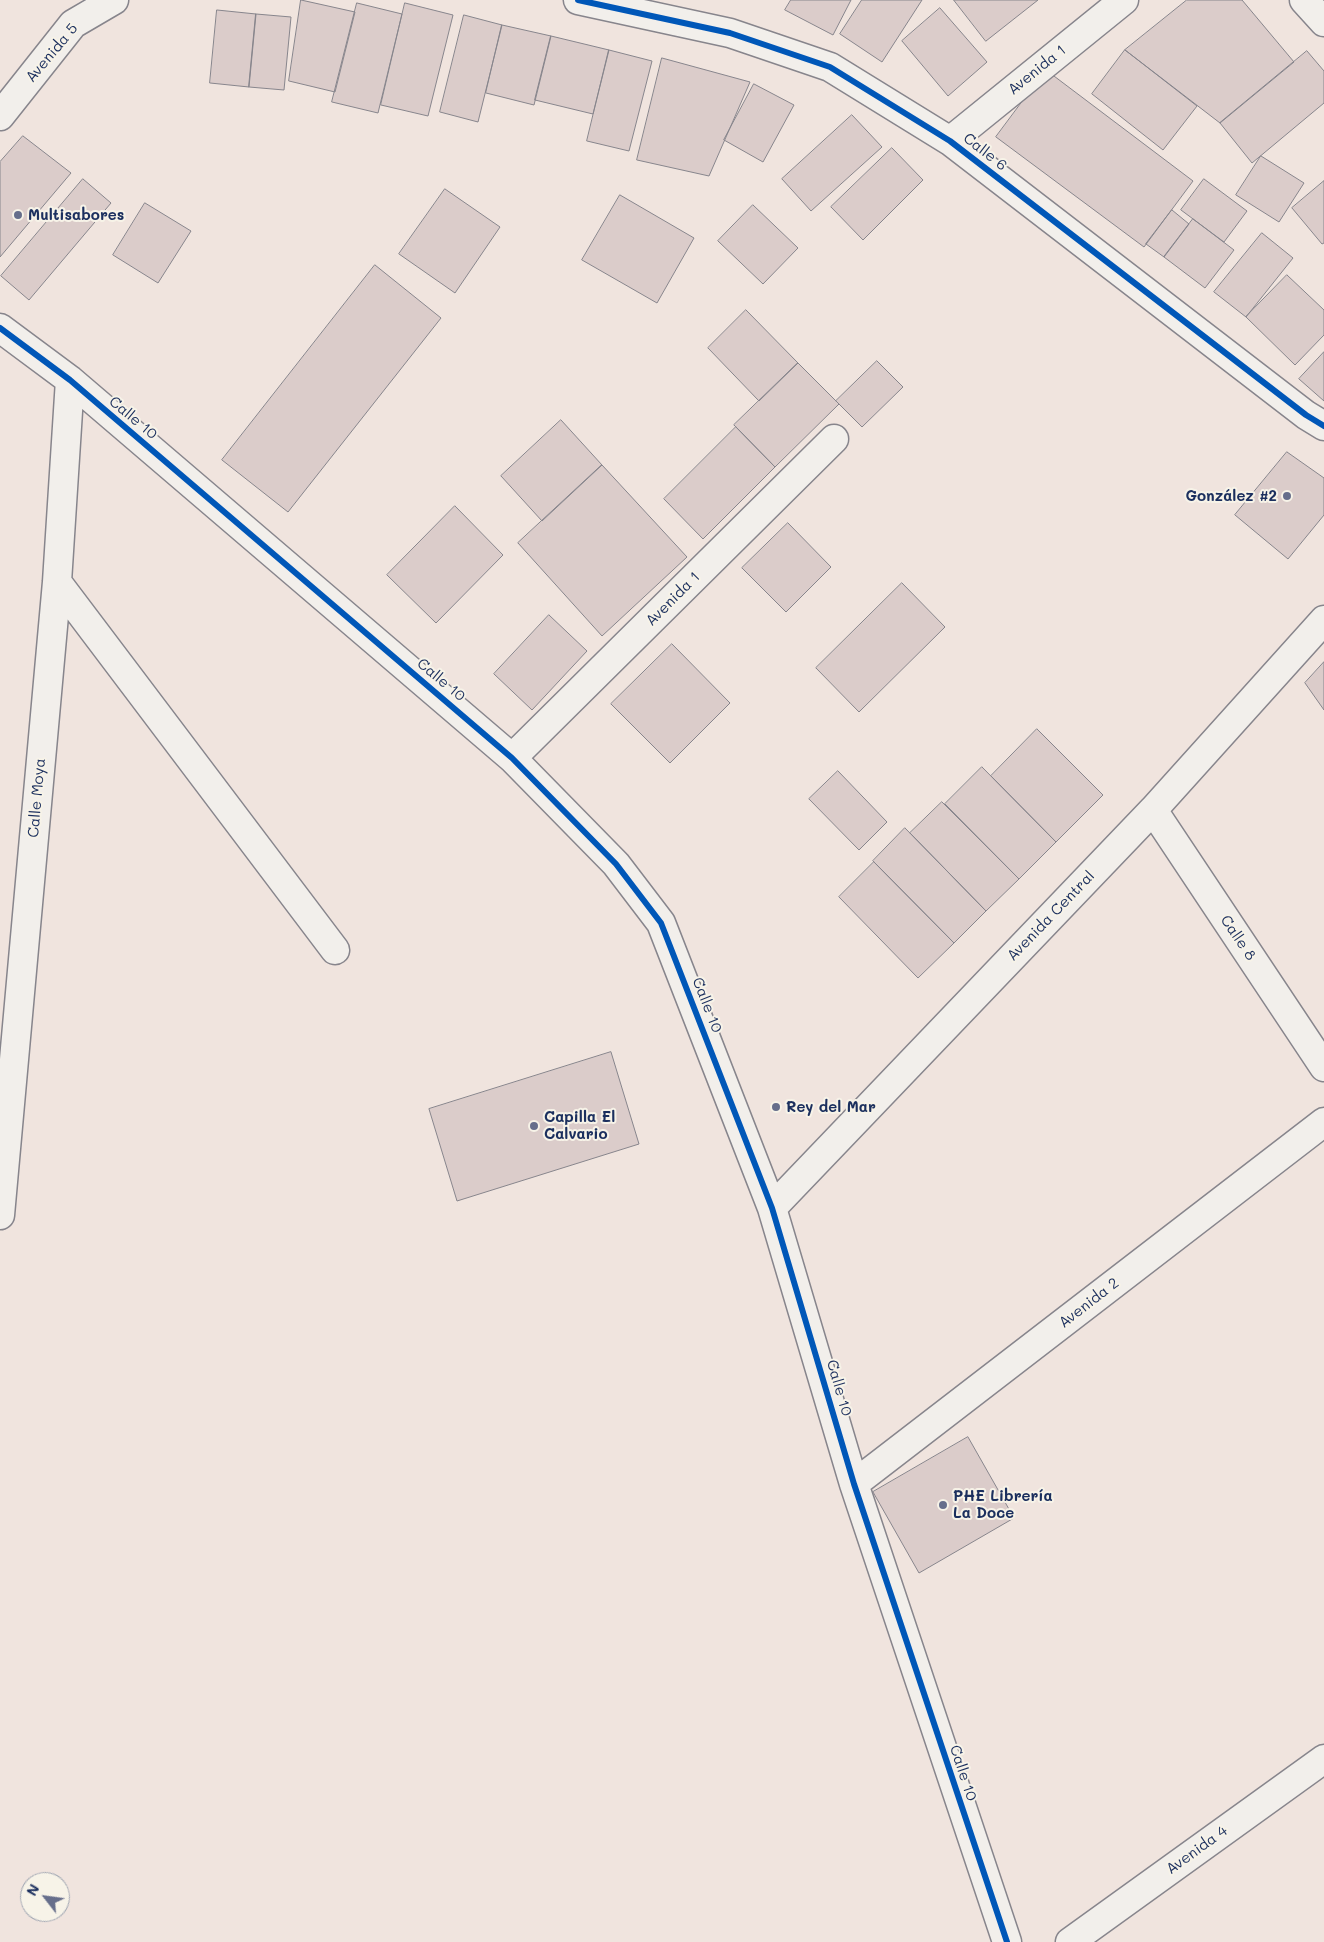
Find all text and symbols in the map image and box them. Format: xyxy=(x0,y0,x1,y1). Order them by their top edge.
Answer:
street label: Avenida 5 xyxy=(22,20,82,86)
street label: Avenida 1 xyxy=(1004,41,1070,99)
street label: Calle 6 xyxy=(959,129,1011,175)
place label: Multisabores xyxy=(28,206,124,224)
marker: Multisabores xyxy=(12,209,24,221)
street label: Calle 10 xyxy=(105,393,161,443)
place label: González #2 xyxy=(1185,487,1277,505)
marker: González #2 xyxy=(1281,490,1293,502)
street label: Avenida 1 xyxy=(642,568,704,630)
street label: Calle 10 xyxy=(413,655,469,705)
street label: Calle Moya xyxy=(25,758,49,838)
street label: Avenida Central xyxy=(1003,867,1099,965)
street label: Calle 8 xyxy=(1216,912,1260,964)
street label: Calle 10 xyxy=(688,975,726,1035)
place label: Rey del Mar xyxy=(786,1098,876,1116)
marker: Rey del Mar xyxy=(770,1101,782,1113)
place label: Capilla El Calvario xyxy=(544,1108,615,1143)
marker: Capilla El Calvario xyxy=(528,1120,540,1132)
street label: Avenida 2 xyxy=(1055,1274,1123,1332)
street label: Calle 10 xyxy=(822,1358,856,1418)
place label: PHE Librería La Doce xyxy=(953,1487,1053,1522)
marker: PHE Librería La Doce xyxy=(937,1499,949,1511)
street label: Calle 10 xyxy=(946,1743,980,1803)
street label: Avenida 4 xyxy=(1163,1822,1231,1878)
north arrow xyxy=(20,1872,70,1922)
text: N xyxy=(22,1880,43,1899)

